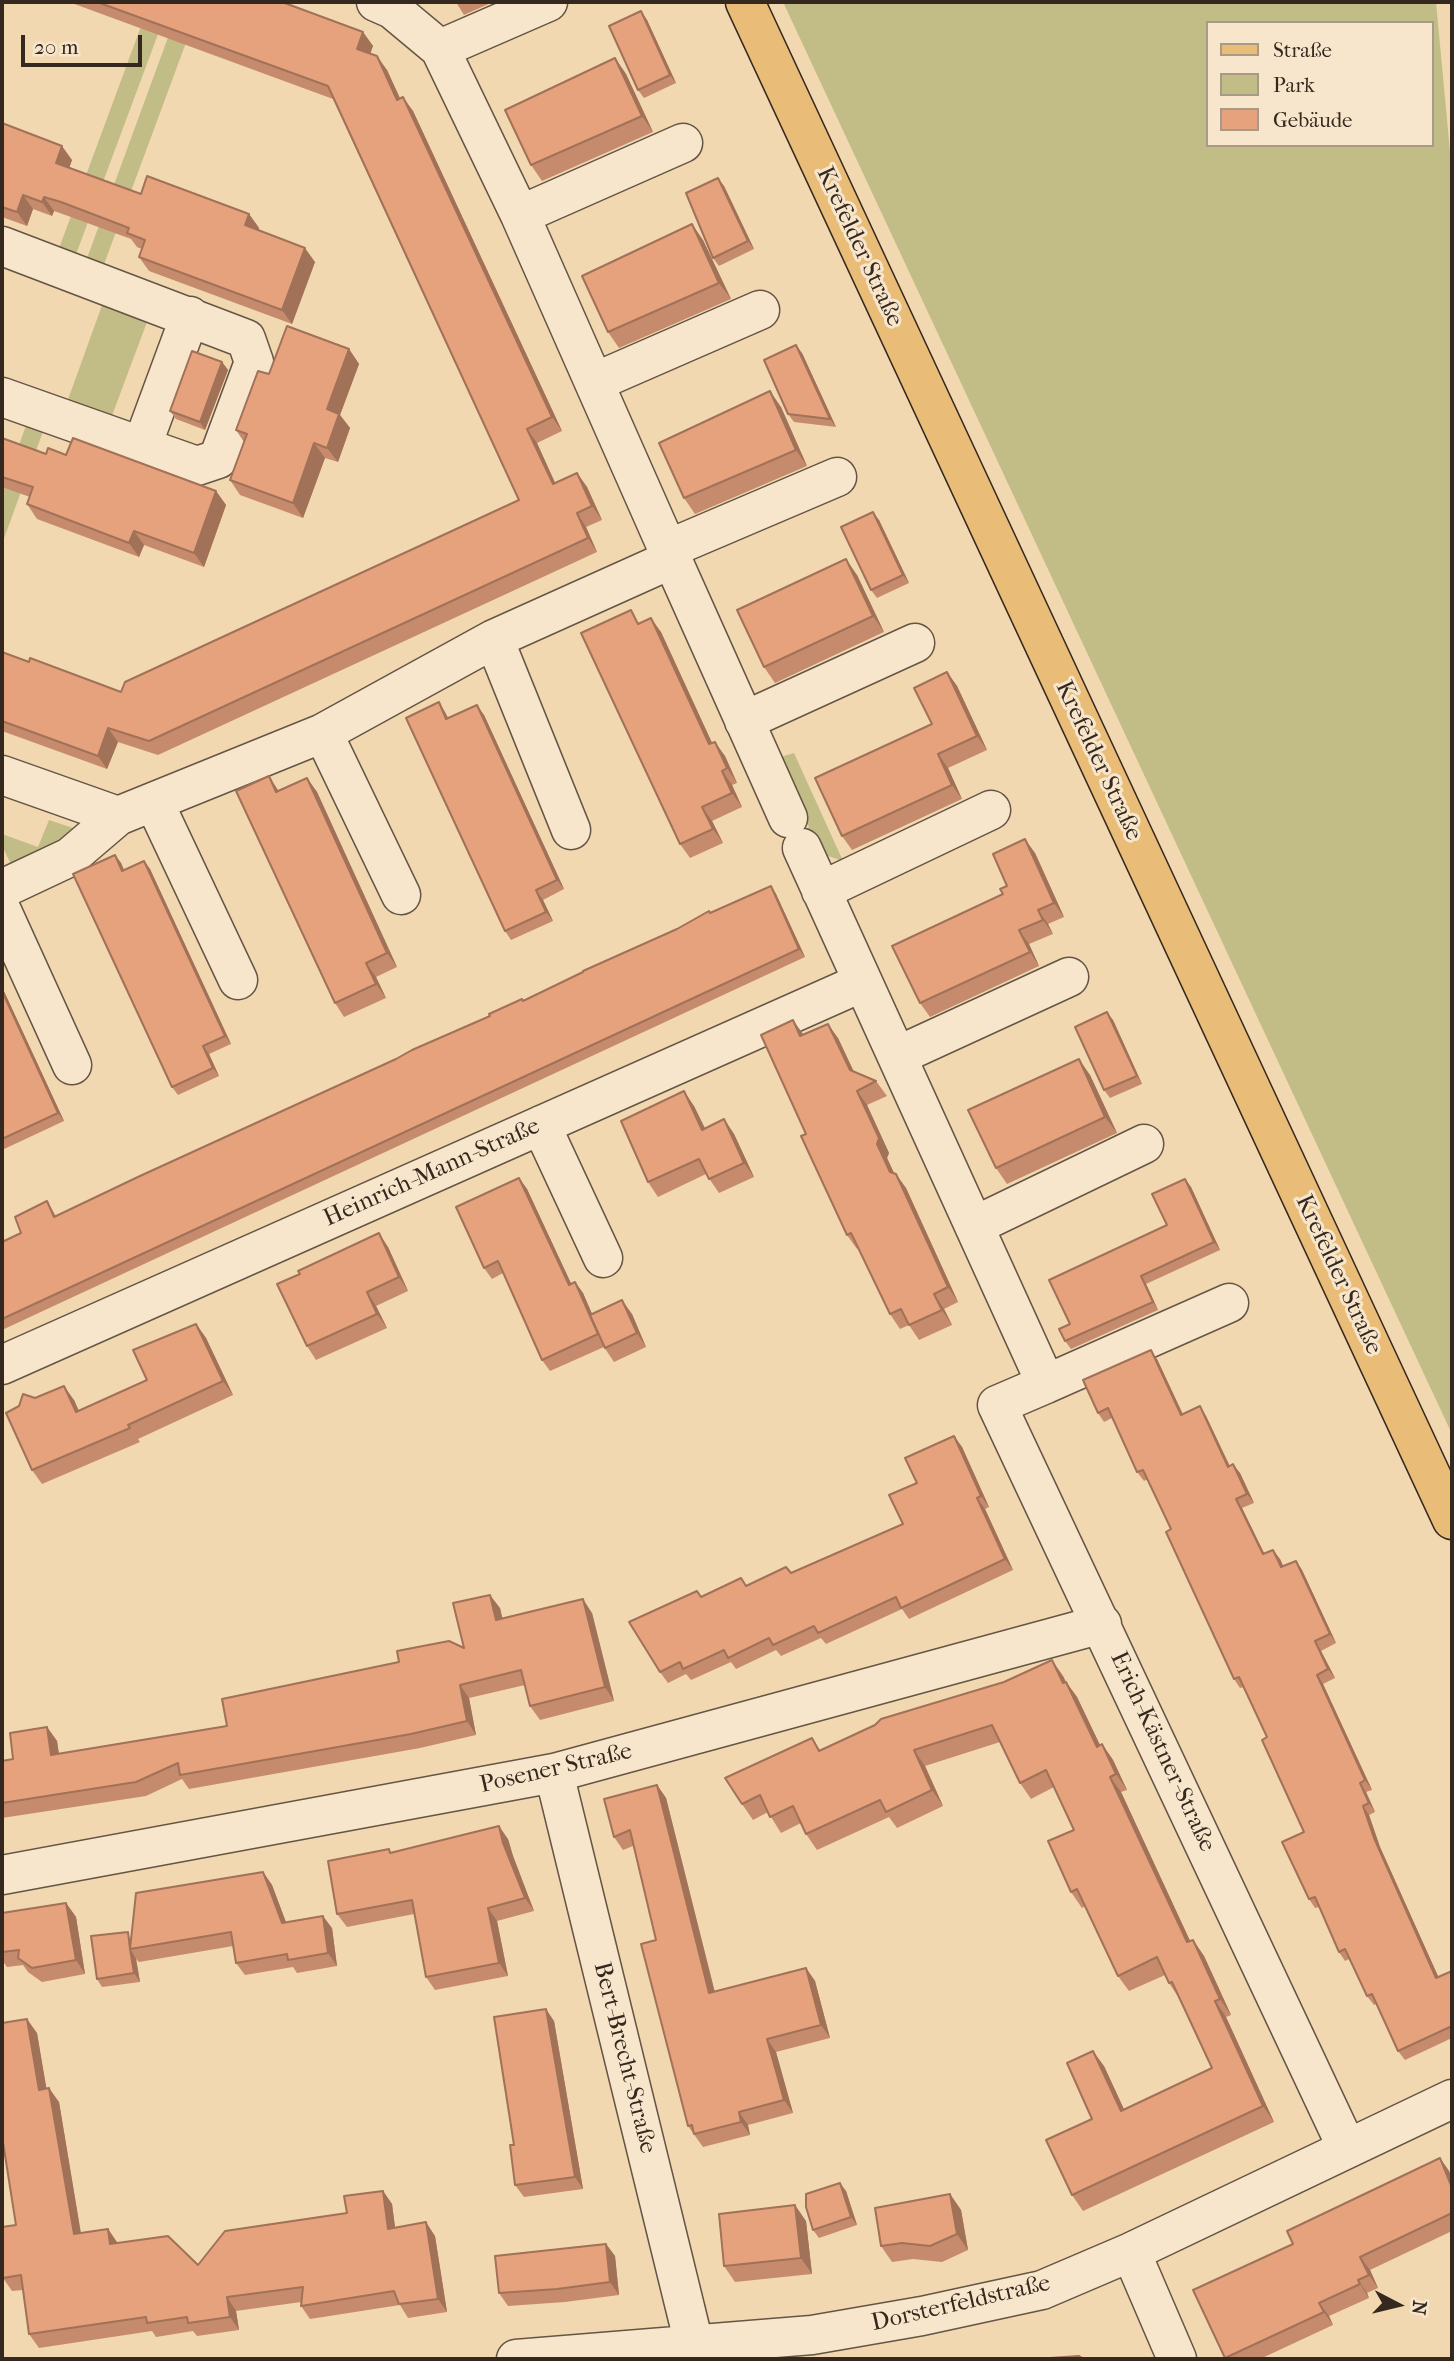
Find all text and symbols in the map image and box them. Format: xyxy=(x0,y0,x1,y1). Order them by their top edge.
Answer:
scale bar xyxy=(24,21,145,65)
legend xyxy=(1206,21,1433,147)
text: 20 m xyxy=(34,35,78,59)
text: Straße xyxy=(1273,38,1332,62)
text: Park xyxy=(1273,73,1315,97)
text: Gebäude xyxy=(1273,108,1353,132)
street label: Krefelder Straße xyxy=(809,163,909,331)
street label: Krefelder Straße xyxy=(1048,677,1148,845)
street label: Heinrich-Mann-Straße xyxy=(320,1112,544,1234)
street label: Krefelder Straße xyxy=(1288,1191,1388,1359)
street label: Erich-Kästner-Straße xyxy=(1103,1647,1221,1857)
street label: Posener Straße xyxy=(477,1738,635,1800)
street label: Bert-Brecht-Straße xyxy=(586,1959,662,2157)
street label: Dorsterfeldstraße xyxy=(869,2269,1053,2339)
north arrow xyxy=(1363,2270,1433,2340)
text: N xyxy=(1407,2299,1431,2316)

